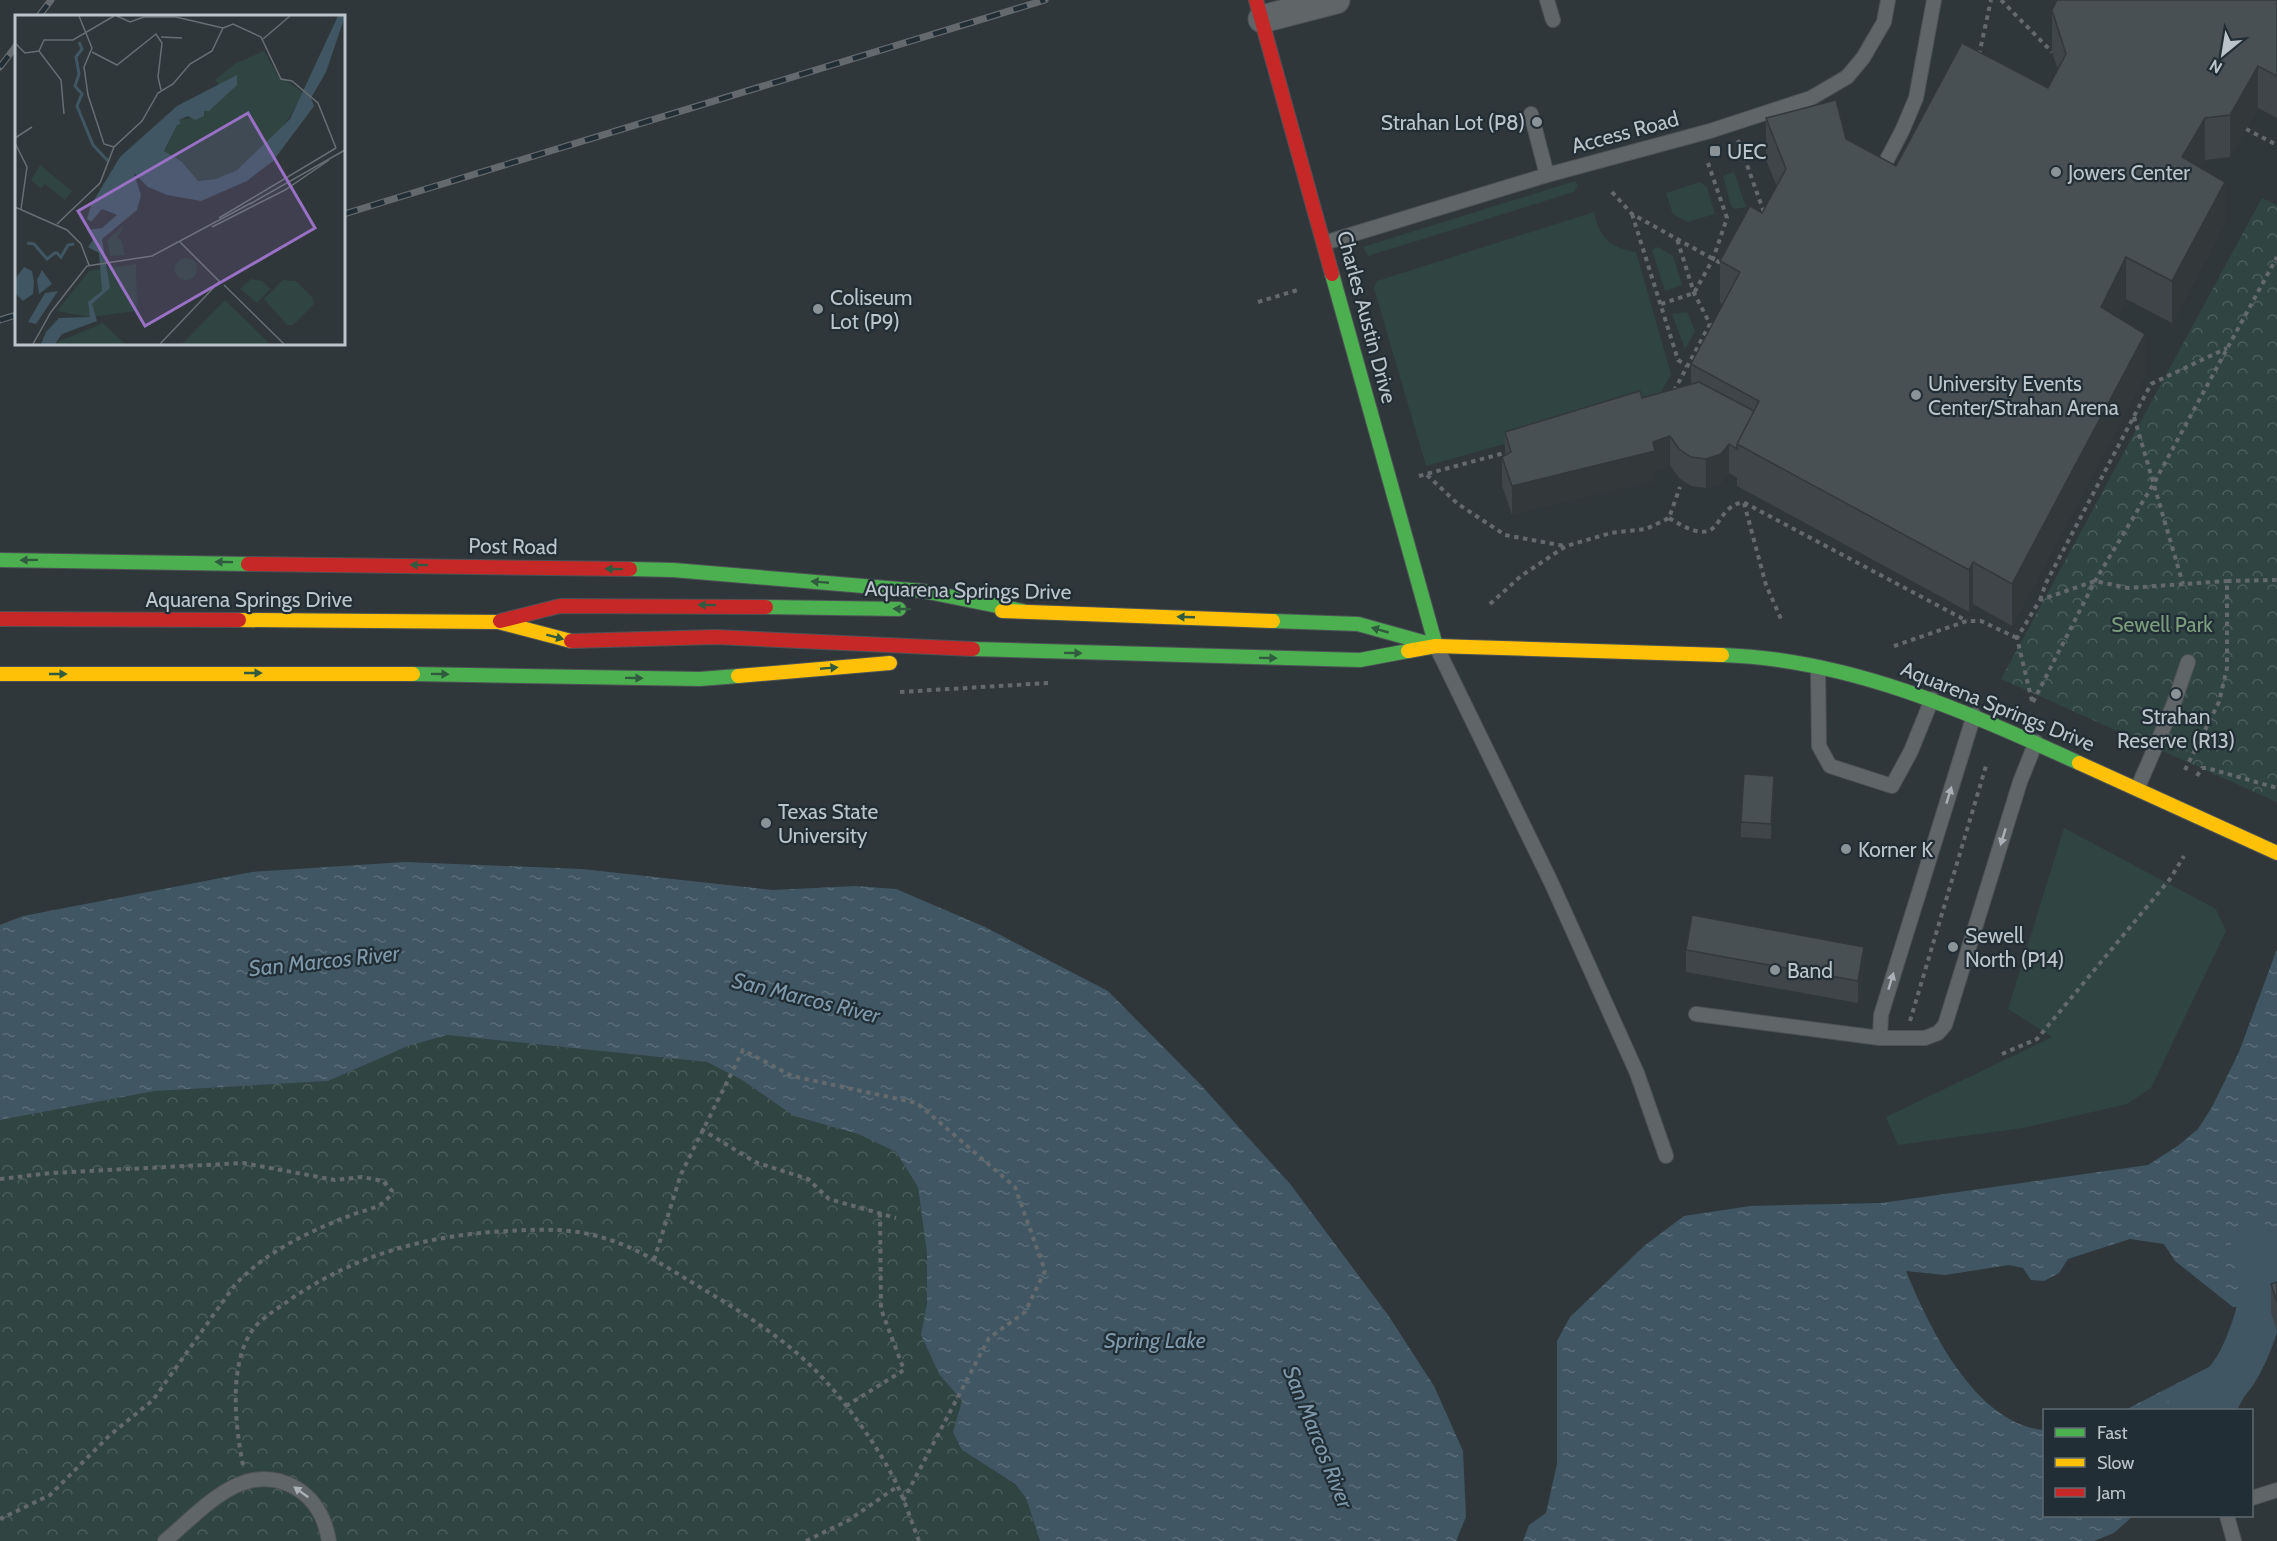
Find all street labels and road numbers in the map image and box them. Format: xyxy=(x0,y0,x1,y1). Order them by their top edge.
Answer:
street label: Access Road xyxy=(1569,106,1681,158)
street label: Charles Austin Drive xyxy=(1332,228,1402,406)
street label: Post Road xyxy=(468,533,558,559)
street label: Aquarena Springs Drive xyxy=(864,576,1072,604)
street label: Aquarena Springs Drive xyxy=(146,587,353,612)
street label: Aquarena Springs Drive xyxy=(1897,656,2099,756)

